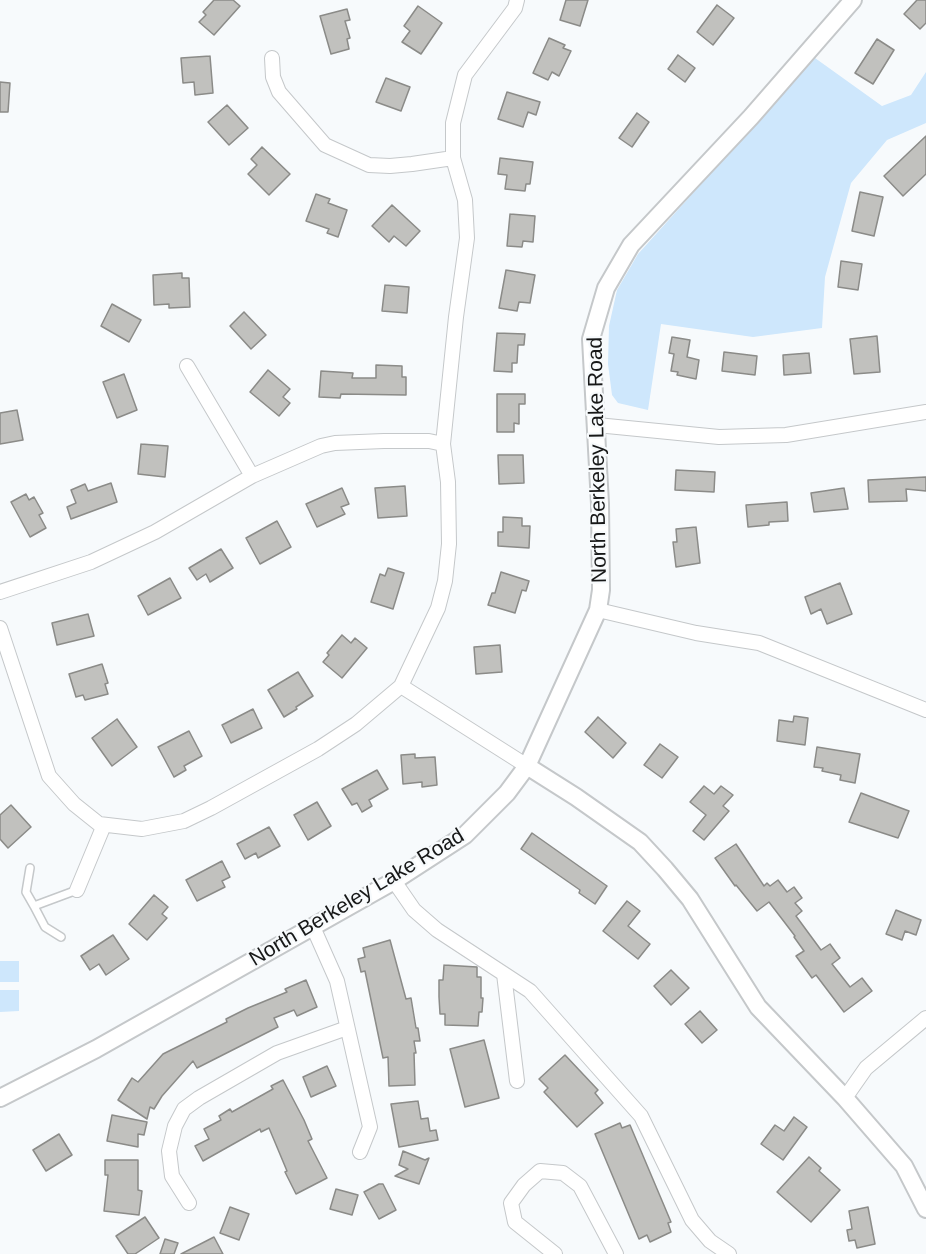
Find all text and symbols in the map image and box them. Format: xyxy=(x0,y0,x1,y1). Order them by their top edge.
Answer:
street label: North Berkeley Lake Road xyxy=(583,337,613,583)
street label: North Berkeley Lake Road xyxy=(245,824,469,972)

